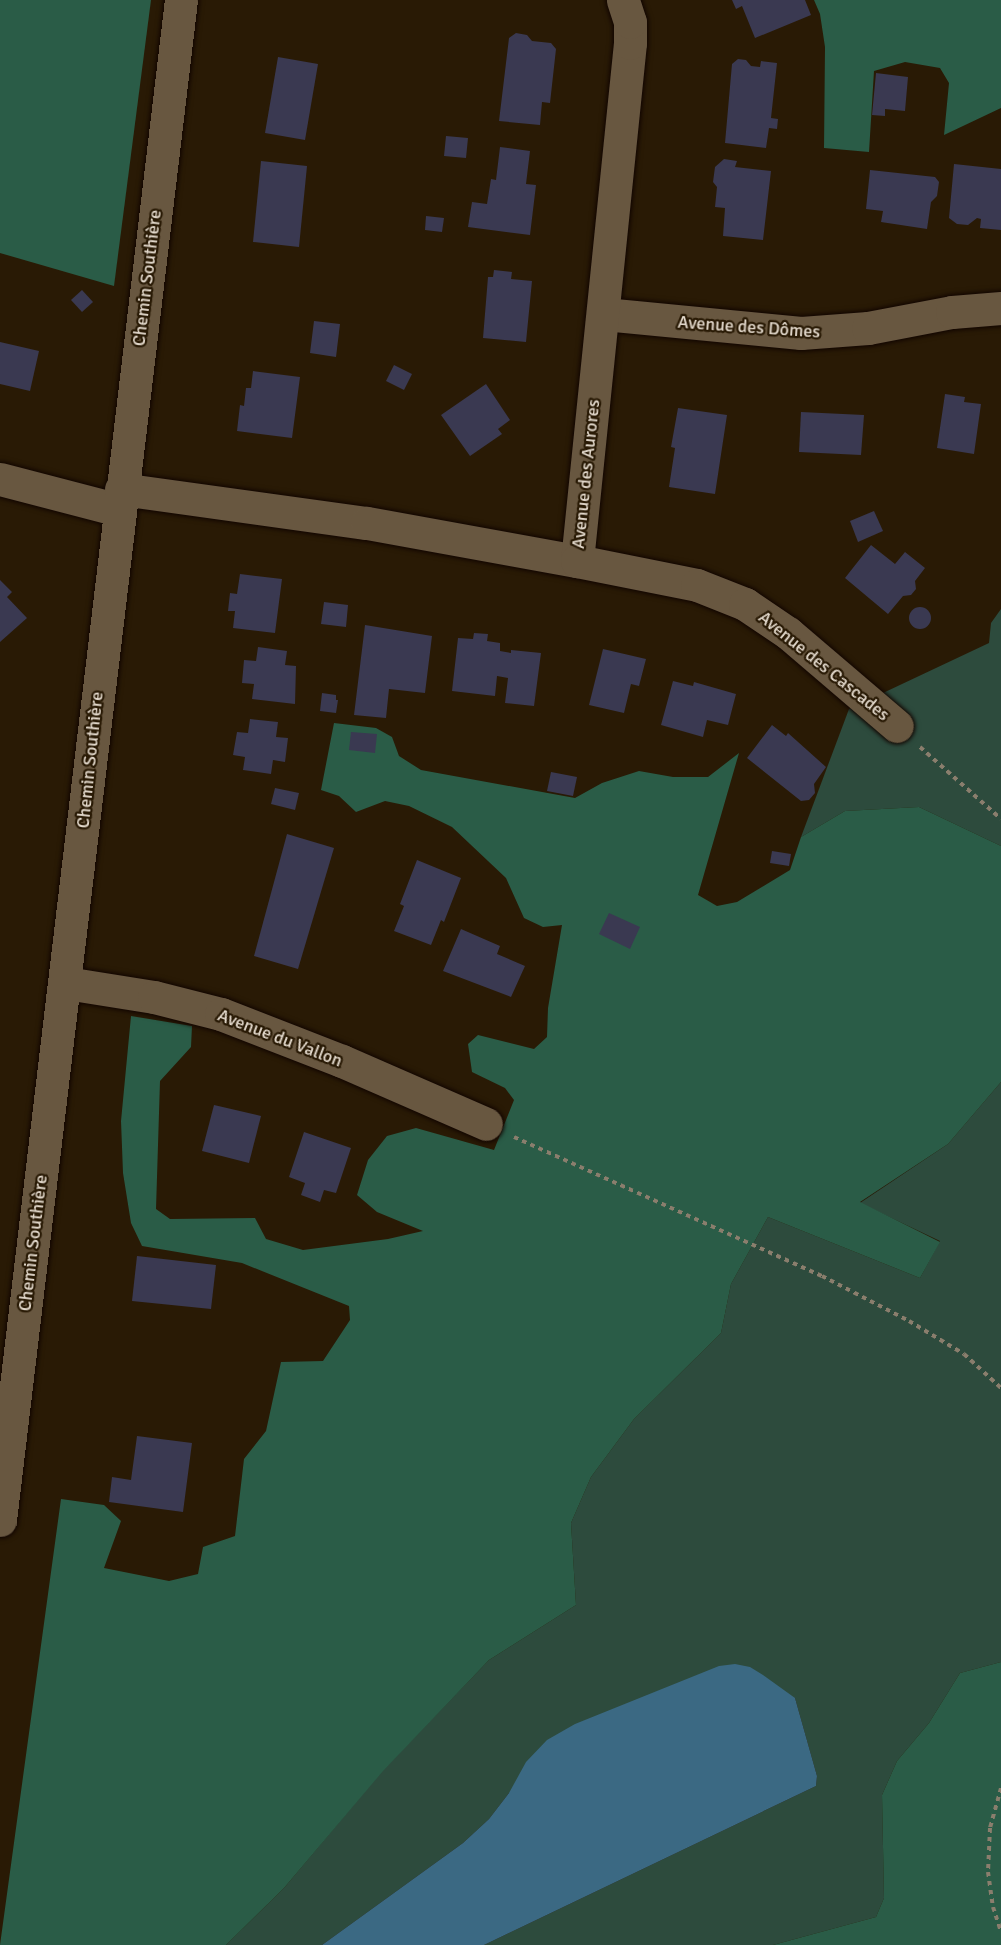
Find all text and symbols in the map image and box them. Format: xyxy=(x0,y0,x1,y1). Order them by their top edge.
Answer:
street label: Chemin Southière xyxy=(128,209,166,347)
street label: Avenue des Dômes xyxy=(677,311,821,343)
street label: Avenue des Aurores xyxy=(567,398,605,550)
street label: Avenue des Cascades xyxy=(754,607,894,725)
street label: Chemin Southière xyxy=(72,691,108,829)
street label: Avenue du Vallon xyxy=(215,1004,345,1072)
street label: Chemin Southière xyxy=(14,1174,52,1312)

